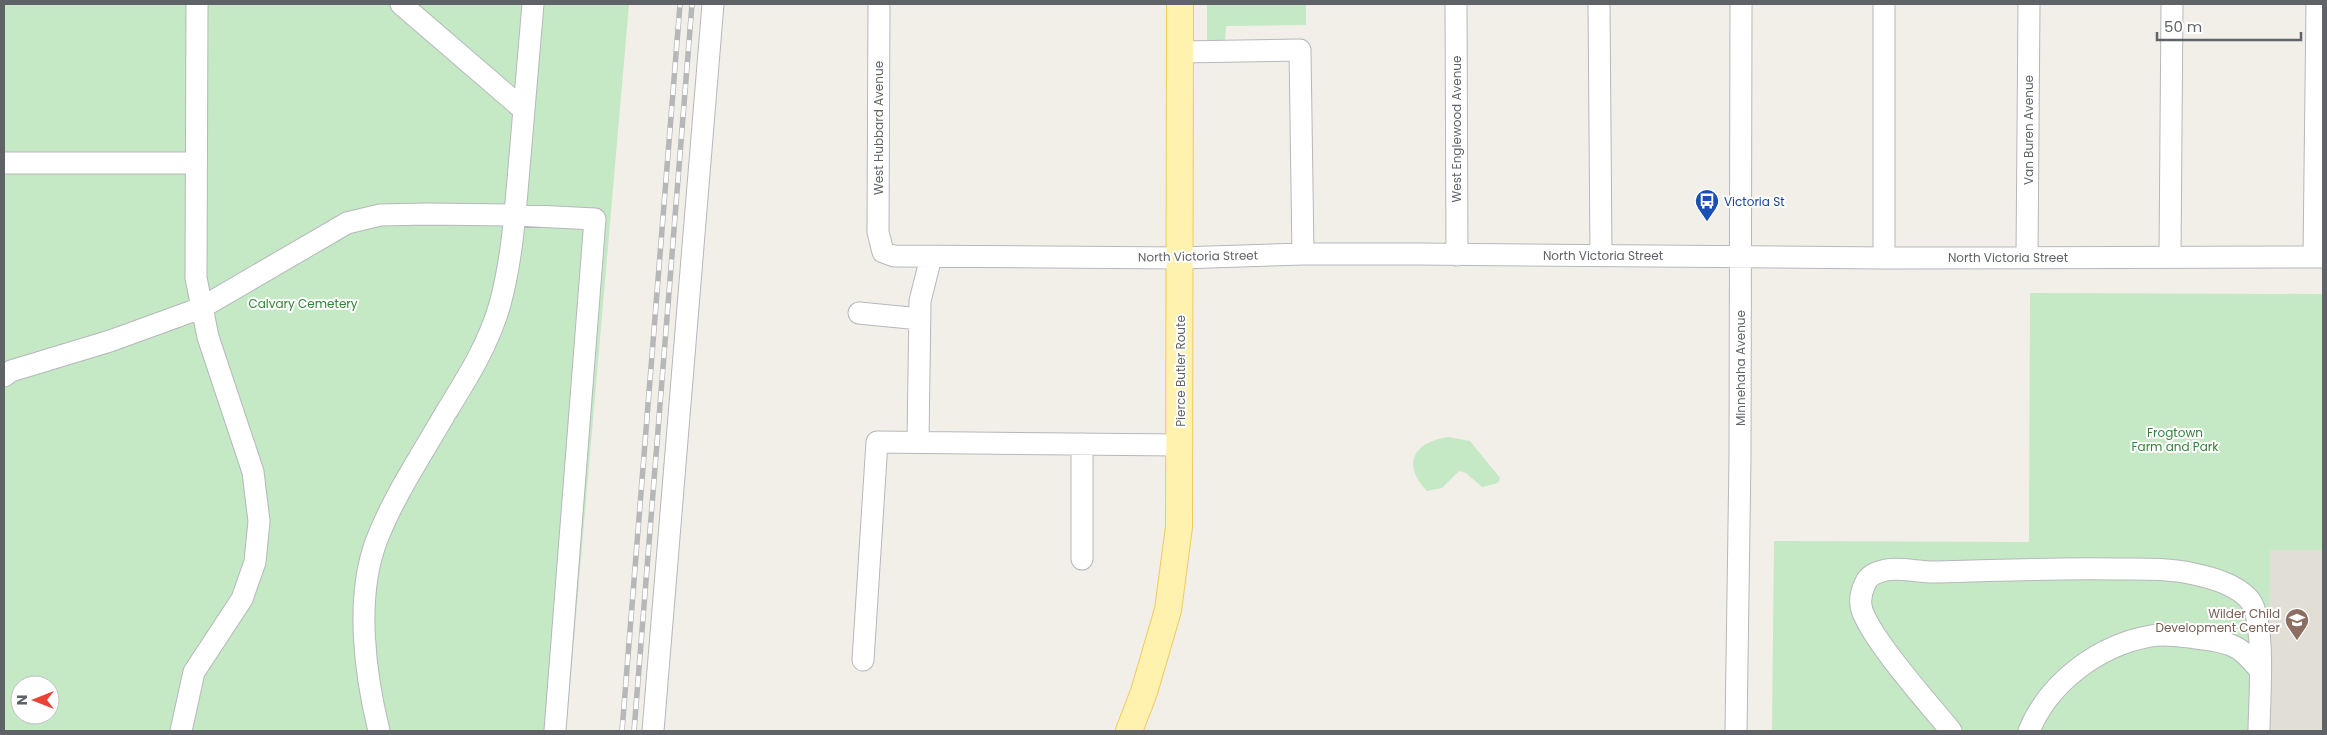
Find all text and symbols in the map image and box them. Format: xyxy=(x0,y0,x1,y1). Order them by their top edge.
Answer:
scale bar xyxy=(2157,10,2301,42)
text: 50 m xyxy=(2164,16,2202,37)
street label: West Englewood Avenue xyxy=(1448,56,1465,202)
street label: West Hubbard Avenue xyxy=(870,61,887,195)
street label: Van Buren Avenue xyxy=(2020,75,2037,185)
bus stop icon: Victoria St xyxy=(1694,188,1720,222)
place label: Victoria St xyxy=(1724,193,1785,210)
street label: North Victoria Street xyxy=(1138,246,1258,266)
street label: North Victoria Street xyxy=(1543,247,1663,264)
street label: North Victoria Street xyxy=(1948,249,2068,266)
park label: Calvary Cemetery xyxy=(248,295,358,312)
street label: Minnehaha Avenue xyxy=(1732,310,1749,426)
street label: Pierce Butler Route xyxy=(1172,315,1189,427)
park label: Frogtown Farm and Park xyxy=(2131,424,2219,455)
place label: Wilder Child Development Center xyxy=(2155,605,2281,636)
school or university icon: Wilder Child Development Center xyxy=(2284,607,2310,641)
north arrow xyxy=(10,675,60,725)
text: N xyxy=(12,695,32,705)

